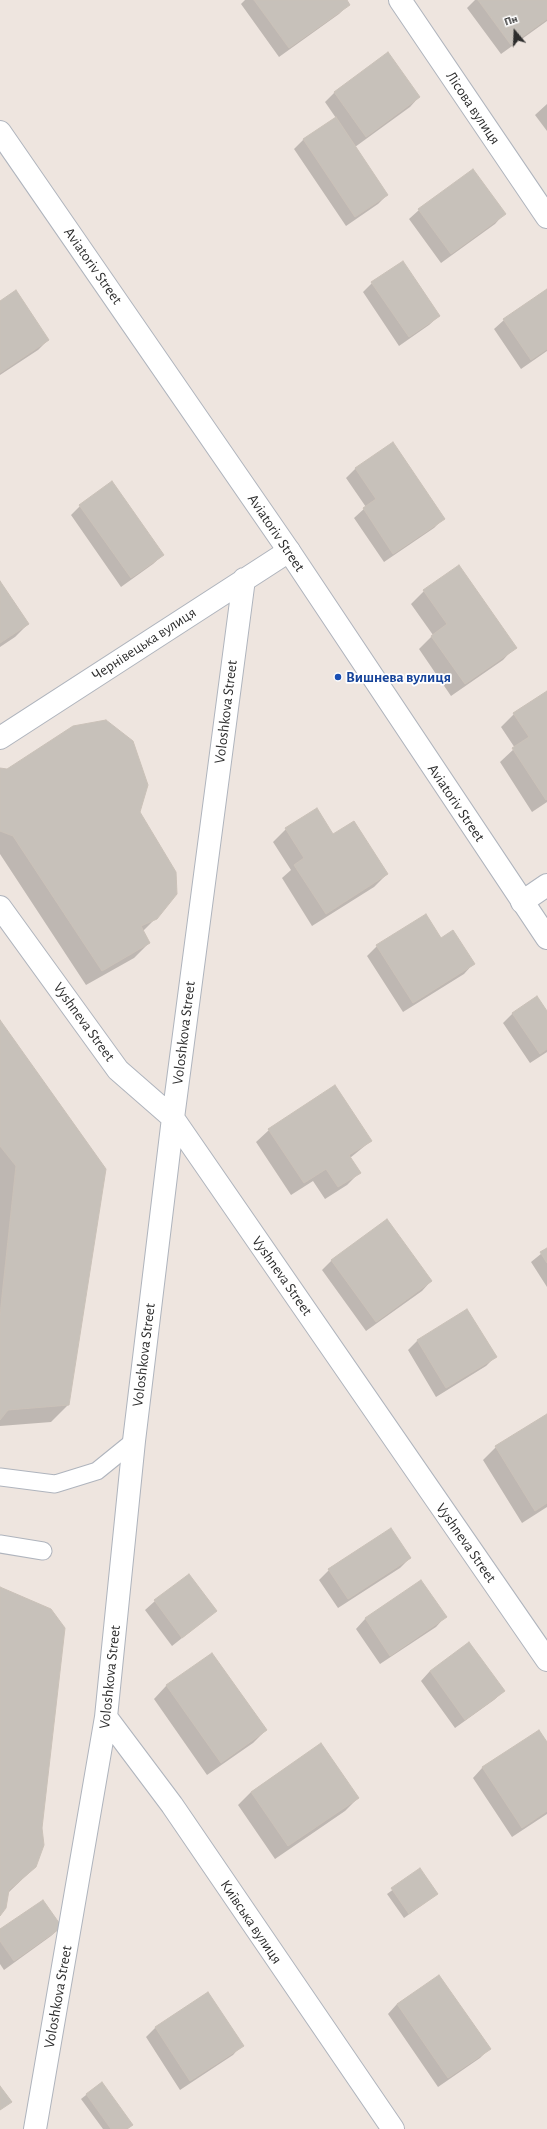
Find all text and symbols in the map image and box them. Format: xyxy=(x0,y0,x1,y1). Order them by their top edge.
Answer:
north arrow xyxy=(495,12,535,52)
text: Пн xyxy=(503,13,519,28)
street label: Лісова вулиця xyxy=(442,68,504,148)
street label: Aviatoriv Street xyxy=(60,224,126,308)
street label: Aviatoriv Street xyxy=(243,491,309,575)
street label: Чернівецька вулиця xyxy=(88,604,200,684)
street label: Voloshkova Street xyxy=(211,659,241,765)
place label: Вишнева вулиця xyxy=(346,668,451,686)
marker: Вишнева вулиця xyxy=(333,672,343,682)
street label: Aviatoriv Street xyxy=(423,761,489,845)
street label: Vyshneva Street xyxy=(49,979,119,1065)
street label: Voloshkova Street xyxy=(169,980,199,1086)
street label: Vyshneva Street xyxy=(248,1233,316,1319)
street label: Voloshkova Street xyxy=(129,1302,159,1408)
street label: Vyshneva Street xyxy=(432,1500,500,1586)
street label: Voloshkova Street xyxy=(96,1624,124,1730)
street label: Київська вулиця xyxy=(216,1877,286,1967)
street label: Voloshkova Street xyxy=(40,1944,76,2050)

